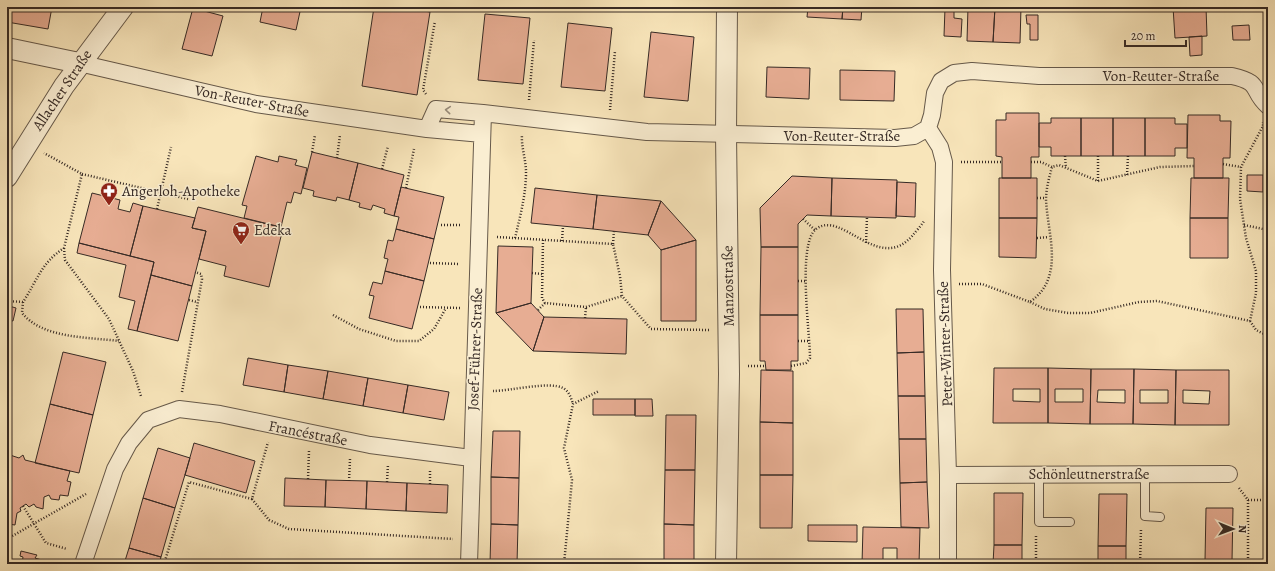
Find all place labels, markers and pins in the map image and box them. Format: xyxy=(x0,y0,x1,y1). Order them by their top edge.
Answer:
pharmacy icon: Angerloh-Apotheke xyxy=(99,181,119,206)
place label: Angerloh-Apotheke xyxy=(121,181,240,201)
supermarket icon: Edeka xyxy=(231,220,251,245)
place label: Edeka xyxy=(254,220,291,240)

